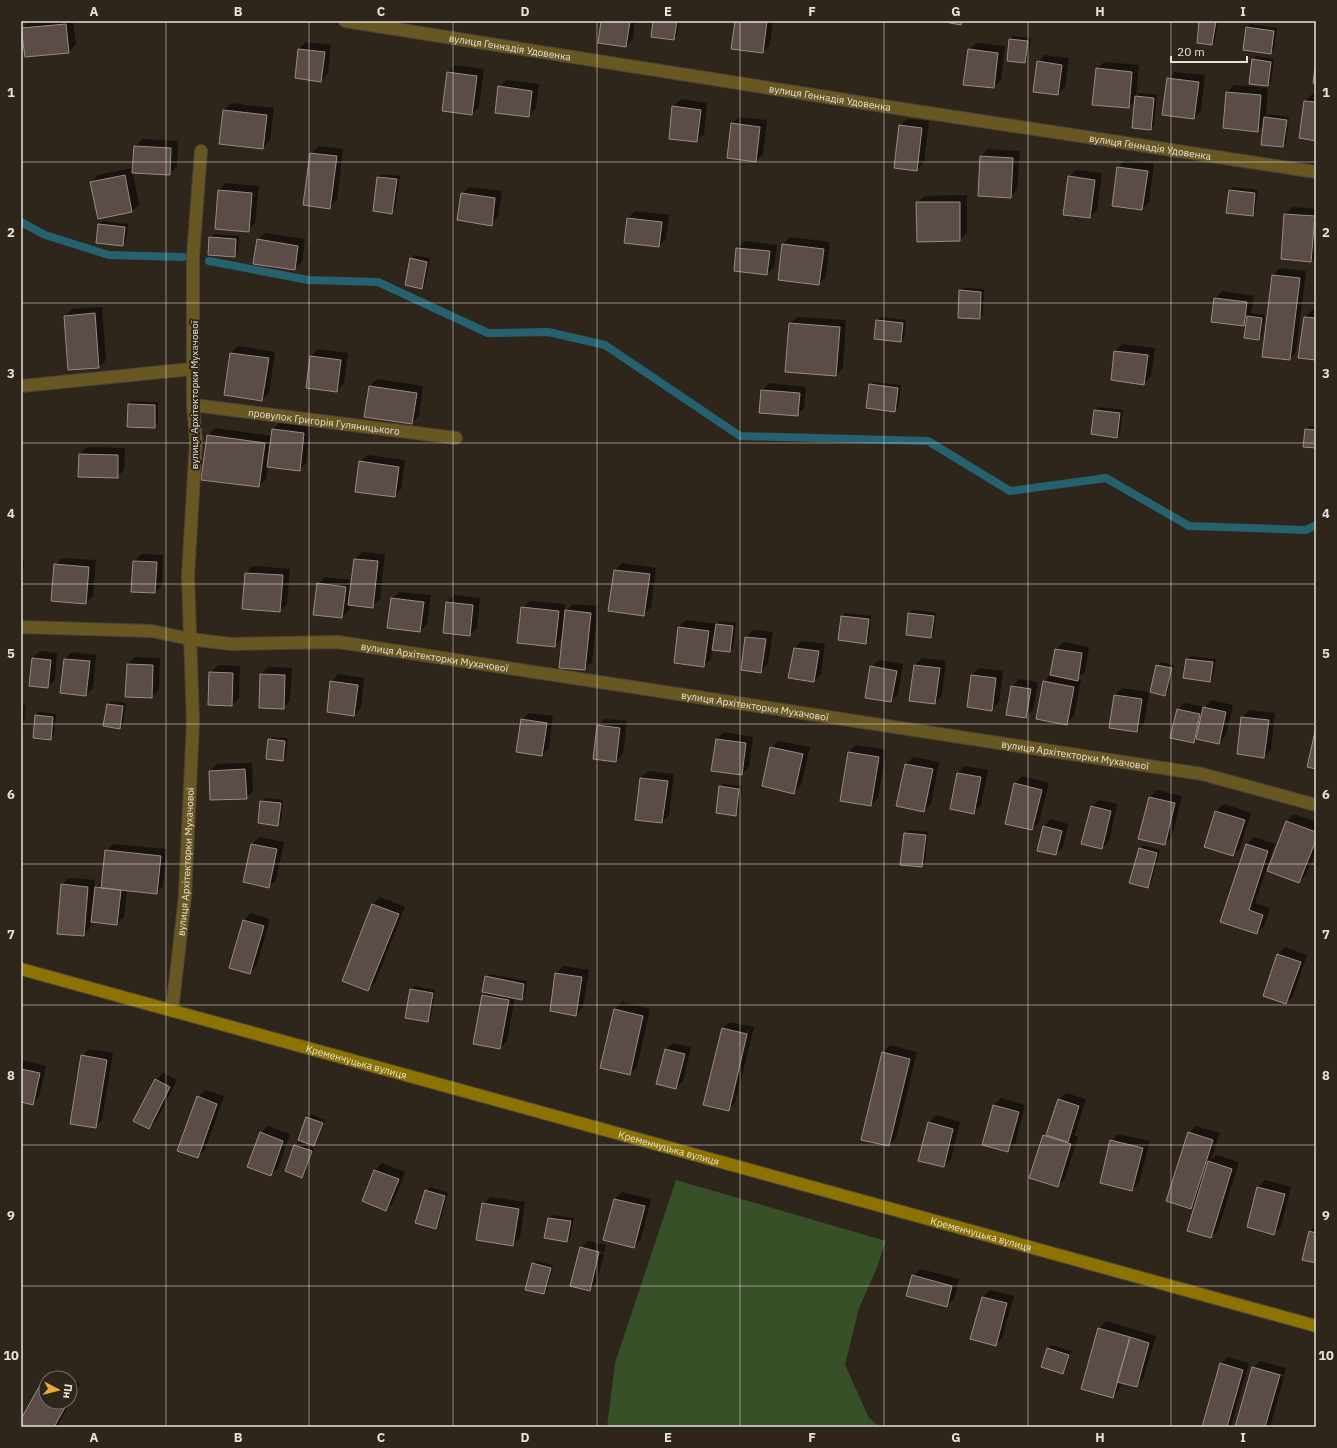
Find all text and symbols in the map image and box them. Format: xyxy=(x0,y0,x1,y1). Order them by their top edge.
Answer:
text: A xyxy=(90,3,99,20)
text: B xyxy=(234,3,243,20)
text: C xyxy=(377,3,386,20)
text: D xyxy=(520,3,530,20)
text: E xyxy=(664,3,672,20)
text: F xyxy=(808,3,816,20)
text: G xyxy=(951,3,961,20)
text: H xyxy=(1095,3,1105,20)
text: I xyxy=(1240,3,1246,20)
street label: вулиця Геннадія Удовенка xyxy=(448,32,572,64)
scale bar xyxy=(1171,38,1247,64)
text: 20 m xyxy=(1177,44,1205,59)
street label: вулиця Геннадія Удовенка xyxy=(768,82,892,114)
text: 1 xyxy=(7,84,15,101)
text: 1 xyxy=(1322,84,1330,101)
street label: вулиця Геннадія Удовенка xyxy=(1088,132,1213,163)
text: 2 xyxy=(7,224,15,241)
text: 2 xyxy=(1322,224,1330,241)
street label: вулиця Архітекторки Мухачової xyxy=(188,320,201,469)
text: 3 xyxy=(7,365,15,382)
text: 3 xyxy=(1322,365,1330,382)
street label: провулок Григорія Гуляницького xyxy=(247,406,401,438)
text: 4 xyxy=(7,505,15,522)
text: 4 xyxy=(1322,505,1330,522)
street label: вулиця Архітекторки Мухачової xyxy=(360,640,510,675)
text: 5 xyxy=(7,645,15,662)
text: 5 xyxy=(1322,645,1330,662)
street label: вулиця Архітекторки Мухачової xyxy=(680,689,830,724)
street label: вулиця Архітекторки Мухачової xyxy=(1001,737,1150,773)
text: 6 xyxy=(7,786,15,803)
text: 6 xyxy=(1322,786,1330,803)
street label: вулиця Архітекторки Мухачової xyxy=(175,787,197,937)
text: 7 xyxy=(7,926,15,943)
text: 7 xyxy=(1322,926,1330,943)
street label: Кременчуцька вулиця xyxy=(304,1042,408,1082)
text: 8 xyxy=(7,1067,15,1084)
text: 8 xyxy=(1322,1067,1330,1084)
street label: Кременчуцька вулиця xyxy=(617,1128,721,1168)
text: 9 xyxy=(7,1207,15,1224)
text: 9 xyxy=(1322,1207,1330,1224)
street label: Кременчуцька вулиця xyxy=(929,1214,1033,1254)
text: 10 xyxy=(3,1347,19,1364)
text: 10 xyxy=(1318,1347,1334,1364)
north arrow xyxy=(38,1370,78,1410)
text: Пн xyxy=(60,1383,76,1399)
text: A xyxy=(90,1429,99,1446)
text: B xyxy=(234,1429,243,1446)
text: C xyxy=(377,1429,386,1446)
text: D xyxy=(520,1429,530,1446)
text: E xyxy=(664,1429,672,1446)
text: F xyxy=(808,1429,816,1446)
text: G xyxy=(951,1429,961,1446)
text: H xyxy=(1095,1429,1105,1446)
text: I xyxy=(1240,1429,1246,1446)

